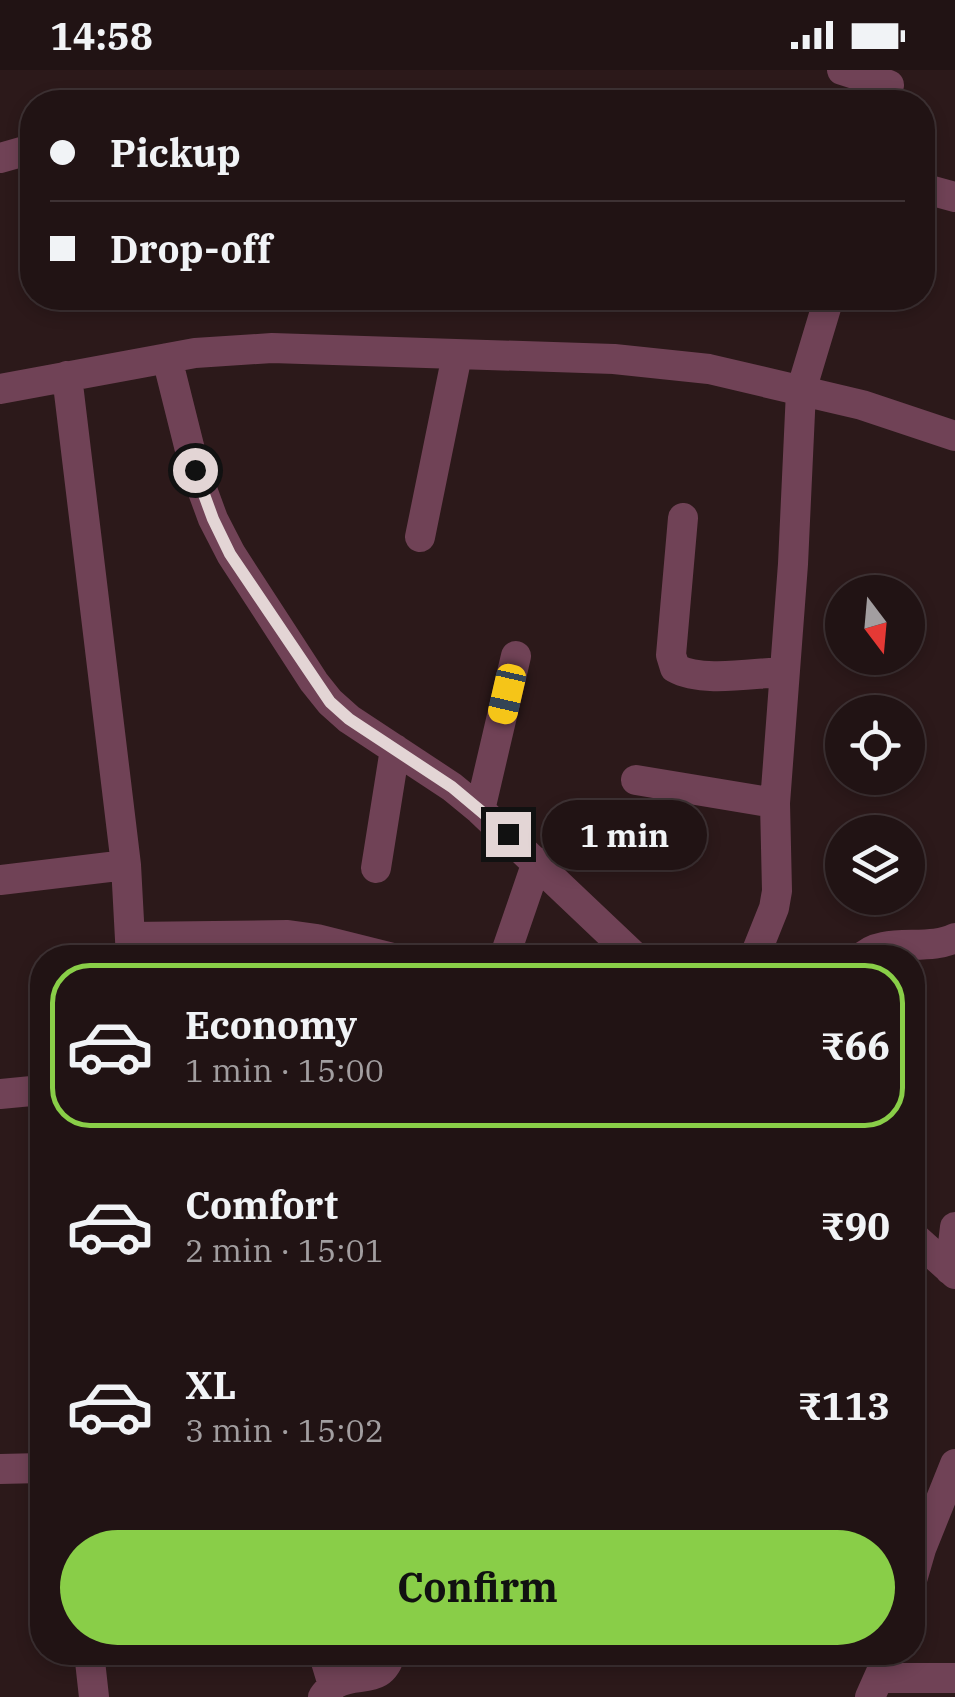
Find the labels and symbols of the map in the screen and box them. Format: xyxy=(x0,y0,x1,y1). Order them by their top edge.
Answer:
route start xyxy=(173,448,218,493)
north arrow xyxy=(825,575,925,675)
car xyxy=(486,661,528,727)
callout: 1 min xyxy=(543,799,708,869)
route end xyxy=(486,812,531,857)

